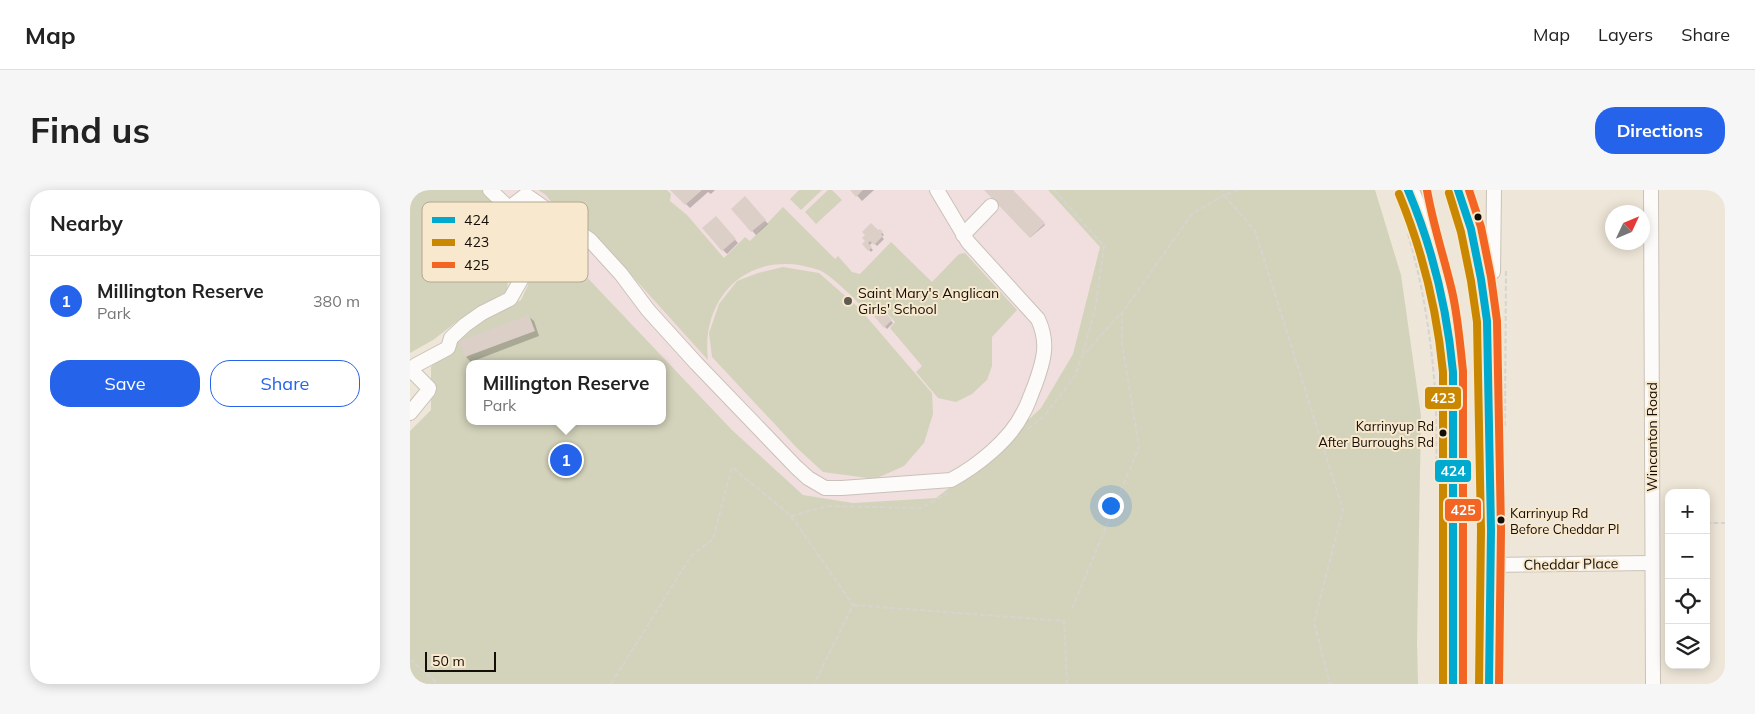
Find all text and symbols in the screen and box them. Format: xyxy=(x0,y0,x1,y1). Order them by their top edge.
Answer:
text: Map xyxy=(25,20,76,50)
text: Map xyxy=(1533,23,1570,46)
text: Layers xyxy=(1598,23,1653,46)
text: Share xyxy=(1681,23,1730,46)
button: Directions xyxy=(1595,107,1725,154)
text: Find us xyxy=(30,108,150,152)
legend xyxy=(422,202,588,282)
north arrow xyxy=(1605,205,1650,250)
text: Nearby xyxy=(50,210,123,236)
text: 424 xyxy=(464,211,490,229)
unlabelled marker xyxy=(1473,212,1483,222)
text: 423 xyxy=(464,233,489,251)
text: 425 xyxy=(464,256,489,274)
text: Millington Reserve xyxy=(97,279,264,303)
place label: Saint Mary's Anglican Girls' School xyxy=(858,284,999,318)
text: 1 xyxy=(61,291,71,311)
text: 380 m xyxy=(313,291,360,311)
marker: Saint Mary's Anglican Girls' School xyxy=(842,295,854,307)
text: Park xyxy=(97,303,131,323)
button: Save xyxy=(50,360,200,407)
button: Share xyxy=(210,360,360,407)
popup xyxy=(466,360,666,425)
text: Millington Reserve xyxy=(483,371,649,395)
street label: Wincanton Road xyxy=(1643,382,1661,492)
line badge: 423 xyxy=(1424,386,1462,410)
text: 423 xyxy=(1430,389,1456,407)
text: Park xyxy=(483,395,516,415)
place label: Karrinyup Rd After Burroughs Rd xyxy=(1318,418,1434,450)
marker: Karrinyup Rd After Burroughs Rd xyxy=(1438,428,1448,438)
pin: 1 xyxy=(550,441,582,479)
line badge: 424 xyxy=(1434,459,1472,483)
text: 424 xyxy=(1440,462,1466,480)
map controls xyxy=(1665,489,1710,669)
button: + xyxy=(1665,489,1710,534)
your location xyxy=(1098,493,1124,519)
line badge: 425 xyxy=(1444,498,1482,522)
text: 425 xyxy=(1450,501,1476,519)
place label: Karrinyup Rd Before Cheddar Pl xyxy=(1510,505,1619,537)
marker: Karrinyup Rd Before Cheddar Pl xyxy=(1496,515,1506,525)
button: − xyxy=(1665,534,1710,579)
street label: Cheddar Place xyxy=(1524,554,1618,574)
button: locate xyxy=(1665,579,1710,624)
button: layers xyxy=(1665,624,1710,669)
scale bar xyxy=(425,649,496,672)
text: 50 m xyxy=(432,652,465,670)

